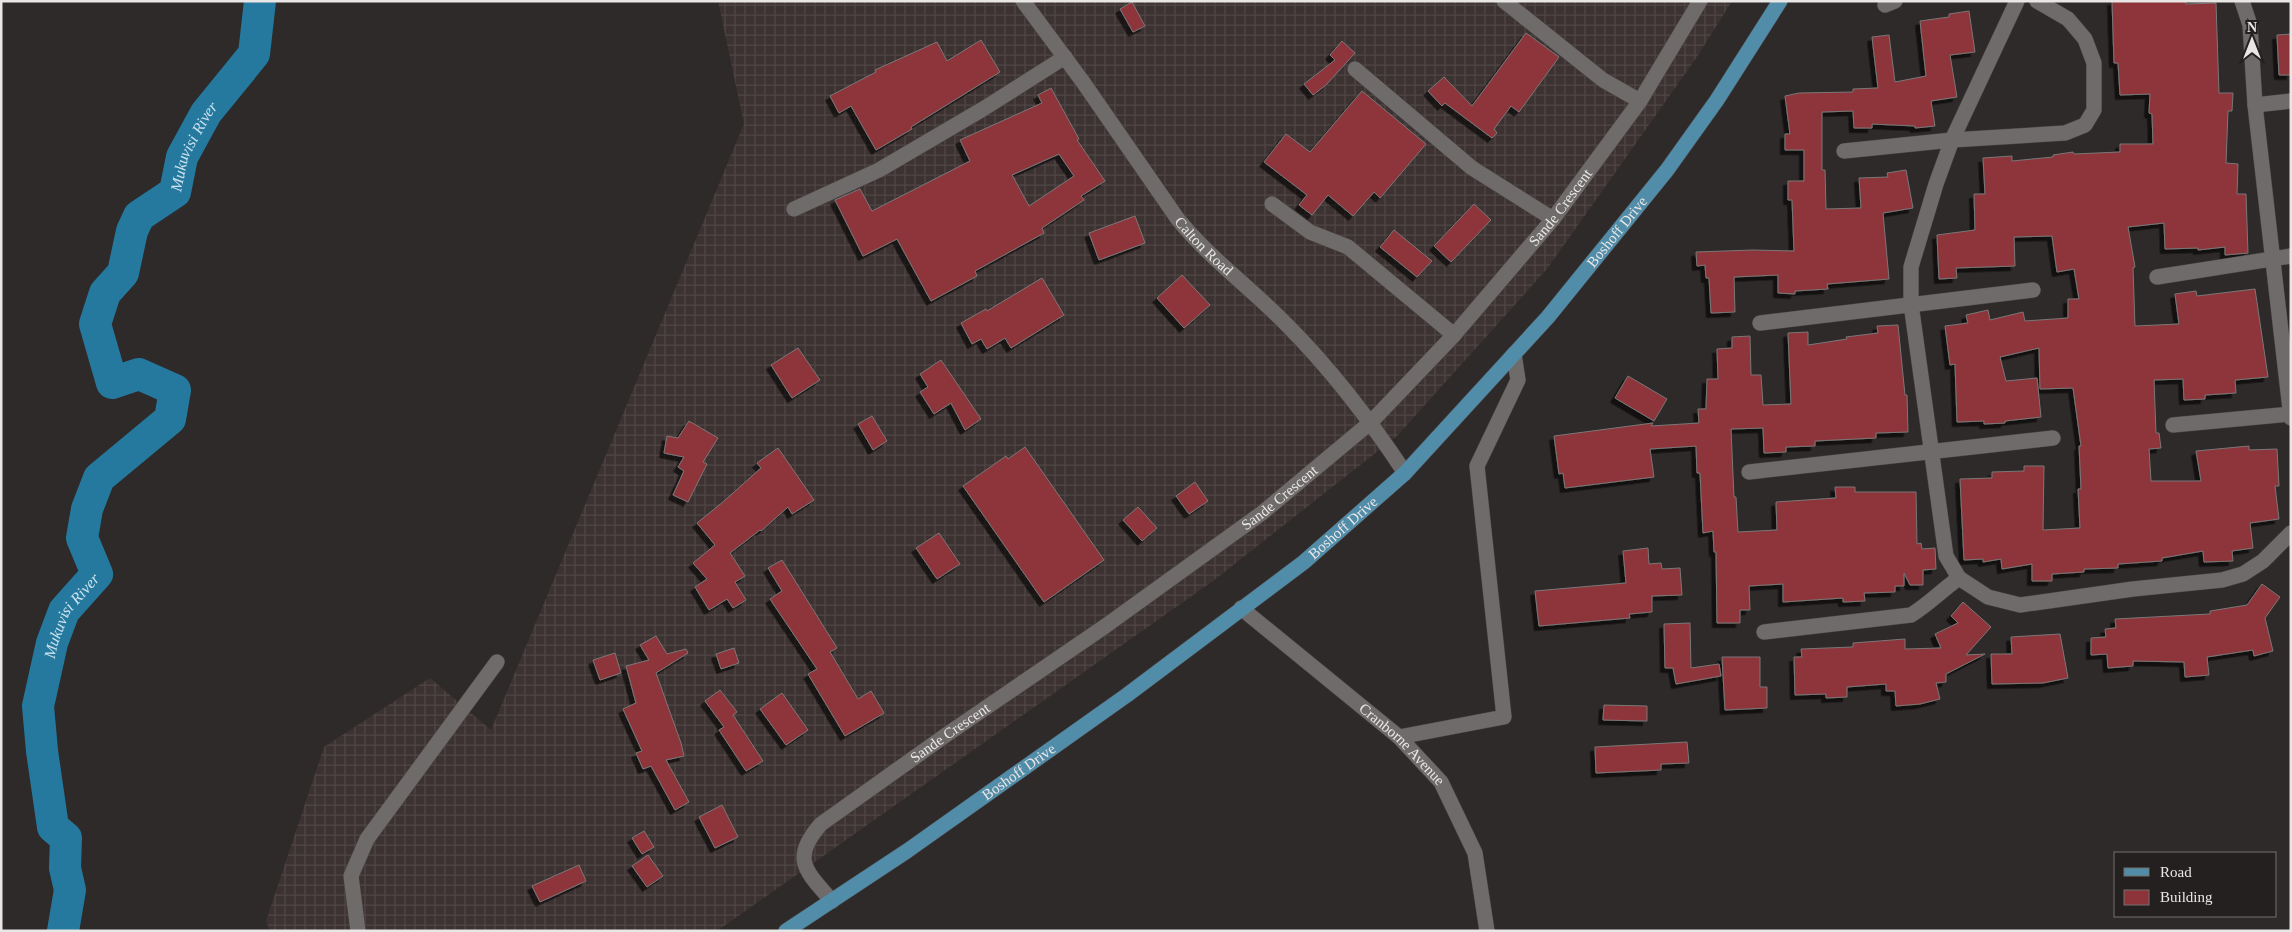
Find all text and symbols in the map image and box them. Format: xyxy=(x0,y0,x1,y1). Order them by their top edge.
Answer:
north arrow xyxy=(2227,15,2277,65)
text: N xyxy=(2247,20,2257,35)
water label: Mukuvisi River xyxy=(167,97,221,194)
street label: Sande Crescent xyxy=(1526,165,1596,249)
street label: Boshoff Drive xyxy=(1584,193,1650,270)
street label: Calton Road xyxy=(1172,214,1236,279)
street label: Sande Crescent xyxy=(1238,462,1321,533)
street label: Boshoff Drive xyxy=(1305,493,1381,562)
water label: Mukuvisi River xyxy=(40,569,103,661)
street label: Sande Crescent xyxy=(907,699,993,766)
street label: Cranborne Avenue xyxy=(1356,700,1448,789)
street label: Boshoff Drive xyxy=(979,740,1059,803)
legend xyxy=(2114,852,2277,917)
text: Road xyxy=(2160,864,2192,880)
text: Building xyxy=(2160,889,2213,905)

